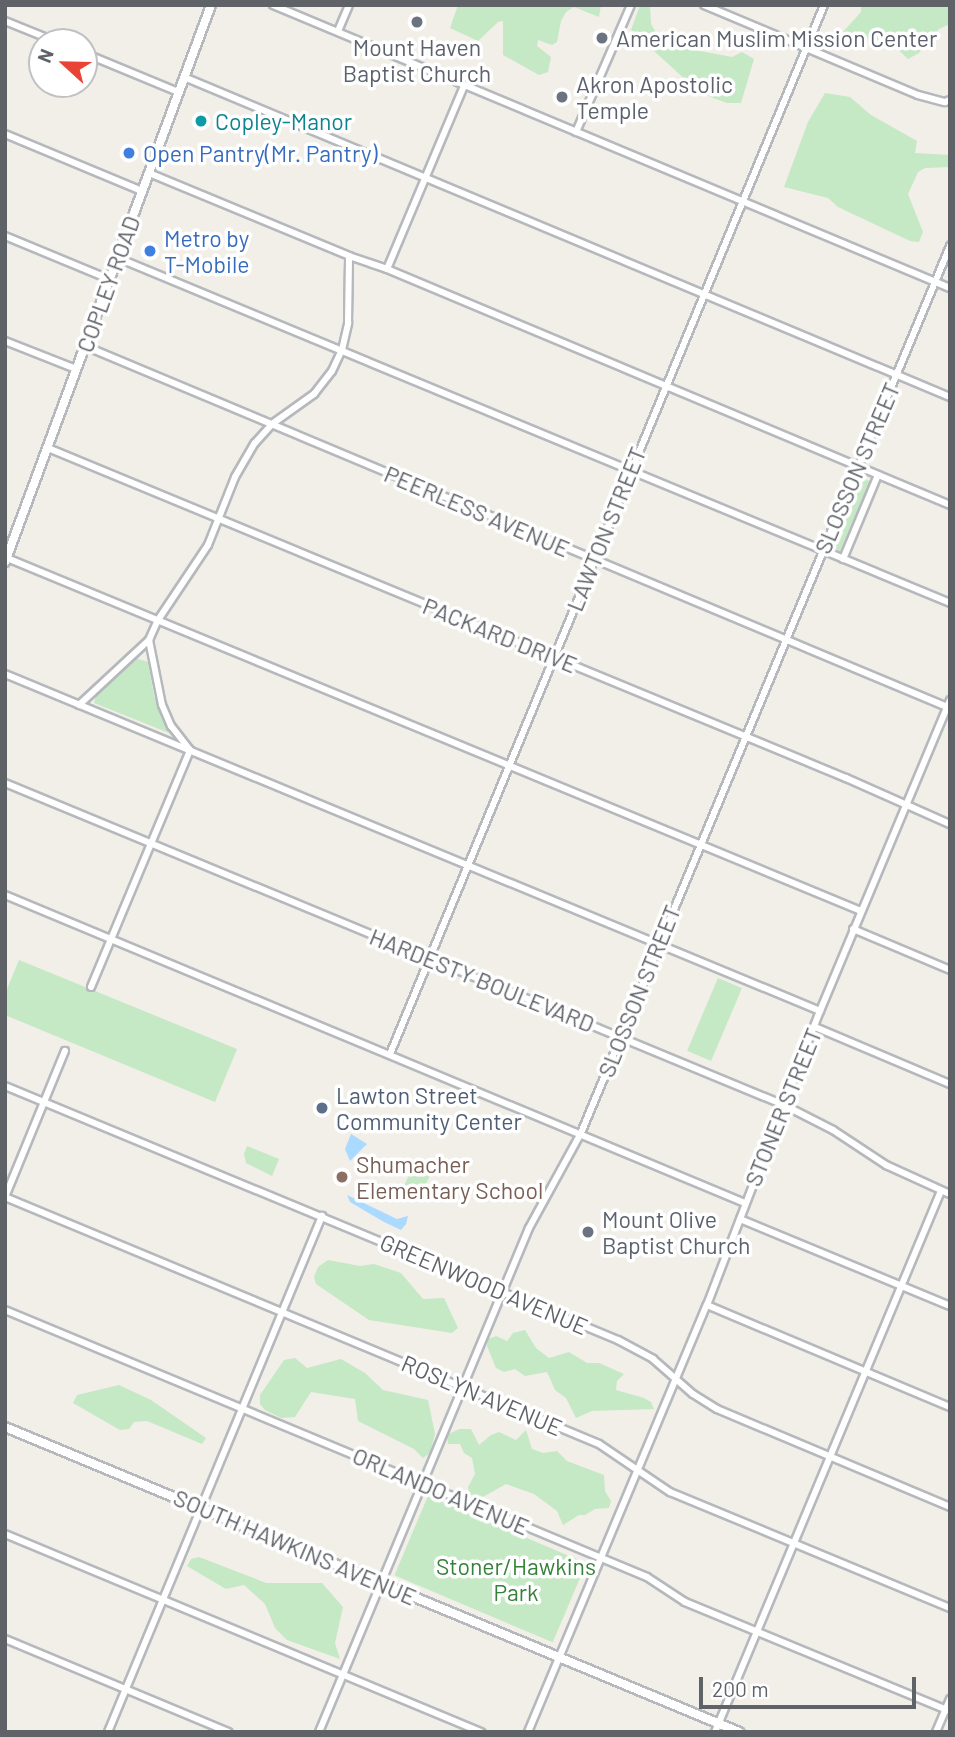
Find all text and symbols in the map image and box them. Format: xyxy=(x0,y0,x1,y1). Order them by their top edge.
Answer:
marker: Mount Haven Baptist Church xyxy=(409,14,425,30)
place label: American Muslim Mission Center xyxy=(616,24,937,52)
north arrow xyxy=(28,28,98,98)
marker: American Muslim Mission Center xyxy=(594,30,610,46)
place label: Mount Haven Baptist Church xyxy=(343,33,491,87)
text: N xyxy=(32,46,58,66)
place label: Akron Apostolic Temple xyxy=(576,70,733,124)
marker: Akron Apostolic Temple xyxy=(554,89,570,105)
place label: Copley-Manor xyxy=(215,107,352,135)
marker: Copley-Manor xyxy=(193,113,209,129)
place label: Open Pantry(Mr. Pantry) xyxy=(143,139,378,167)
marker: Open Pantry(Mr. Pantry) xyxy=(121,145,137,161)
street label: COPLEY ROAD xyxy=(71,212,145,356)
place label: Metro by T-Mobile xyxy=(164,224,249,278)
marker: Metro by T-Mobile xyxy=(142,243,158,259)
street label: SLOSSON STREET xyxy=(809,378,905,558)
street label: LAWTON STREET xyxy=(561,443,651,615)
street label: PEERLESS AVENUE xyxy=(380,460,574,562)
street label: PACKARD DRIVE xyxy=(419,592,581,678)
street label: SLOSSON STREET xyxy=(592,901,686,1081)
street label: HARDESTY BOULEVARD xyxy=(366,922,598,1038)
street label: STONER STREET xyxy=(739,1024,827,1190)
place label: Lawton Street Community Center xyxy=(336,1081,522,1135)
marker: Lawton Street Community Center xyxy=(314,1100,330,1116)
place label: Shumacher Elementary School xyxy=(356,1150,543,1204)
marker: Shumacher Elementary School xyxy=(334,1169,350,1185)
place label: Mount Olive Baptist Church xyxy=(602,1205,750,1259)
marker: Mount Olive Baptist Church xyxy=(580,1224,596,1240)
street label: GREENWOOD AVENUE xyxy=(376,1228,592,1340)
street label: ROSLYN AVENUE xyxy=(398,1349,566,1441)
street label: ORLANDO AVENUE xyxy=(349,1441,533,1541)
street label: SOUTH HAWKINS AVENUE xyxy=(170,1483,420,1611)
park label: Stoner/Hawkins Park xyxy=(436,1552,596,1606)
scale bar xyxy=(703,1664,920,1708)
text: 200 m xyxy=(712,1676,769,1701)

